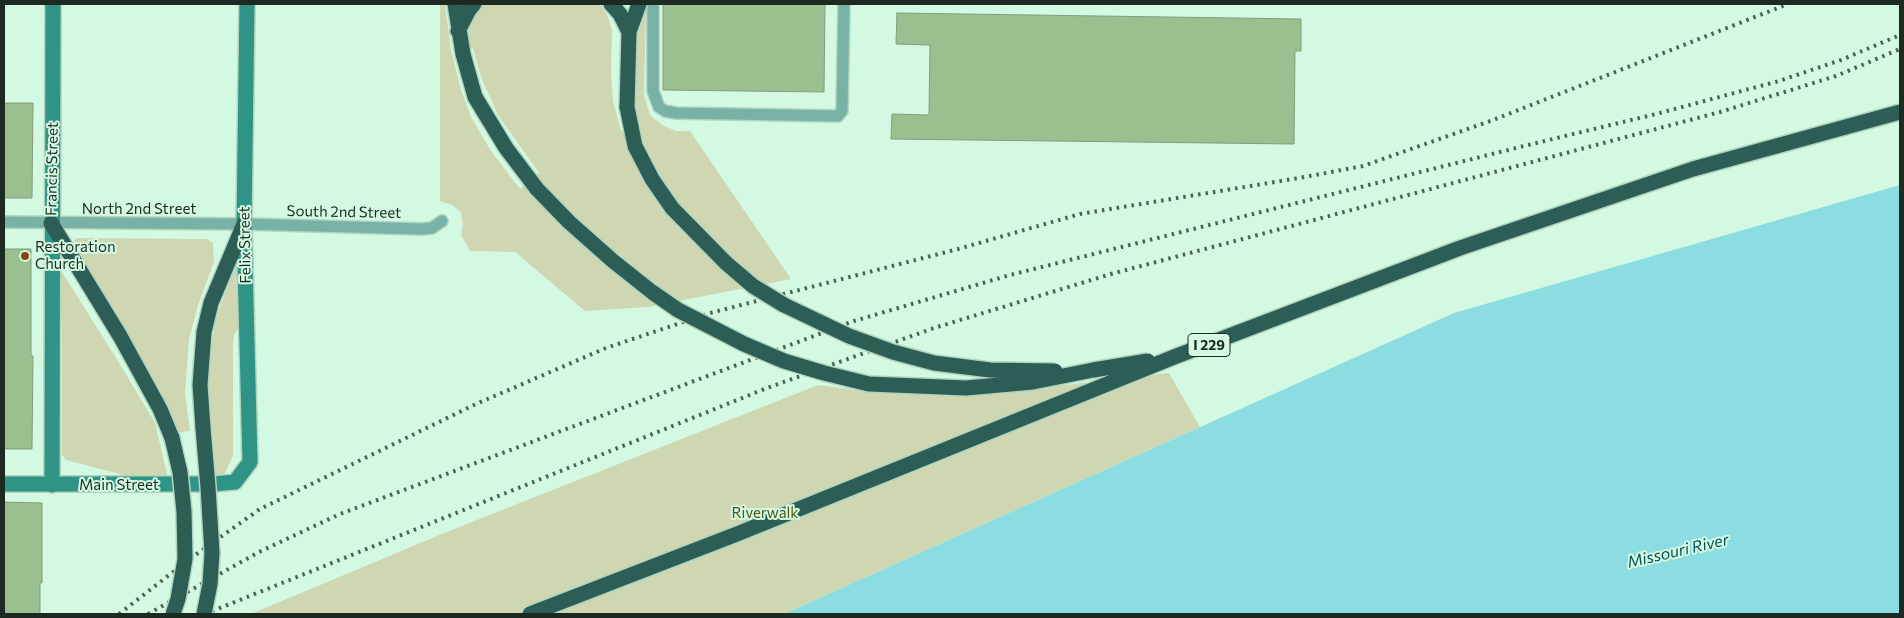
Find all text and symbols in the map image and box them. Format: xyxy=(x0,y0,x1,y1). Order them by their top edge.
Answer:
street label: Francis Street xyxy=(42,122,62,216)
street label: North 2nd Street xyxy=(82,200,196,218)
street label: South 2nd Street xyxy=(287,202,401,222)
street label: Felix Street xyxy=(235,206,255,284)
place label: Restoration Church xyxy=(35,238,116,273)
marker: Restoration Church xyxy=(19,250,31,262)
road number: I 229 xyxy=(1188,334,1230,356)
street label: Main Street xyxy=(79,476,159,494)
park label: Riverwalk xyxy=(732,504,798,522)
water label: Missouri River xyxy=(1625,530,1731,572)

